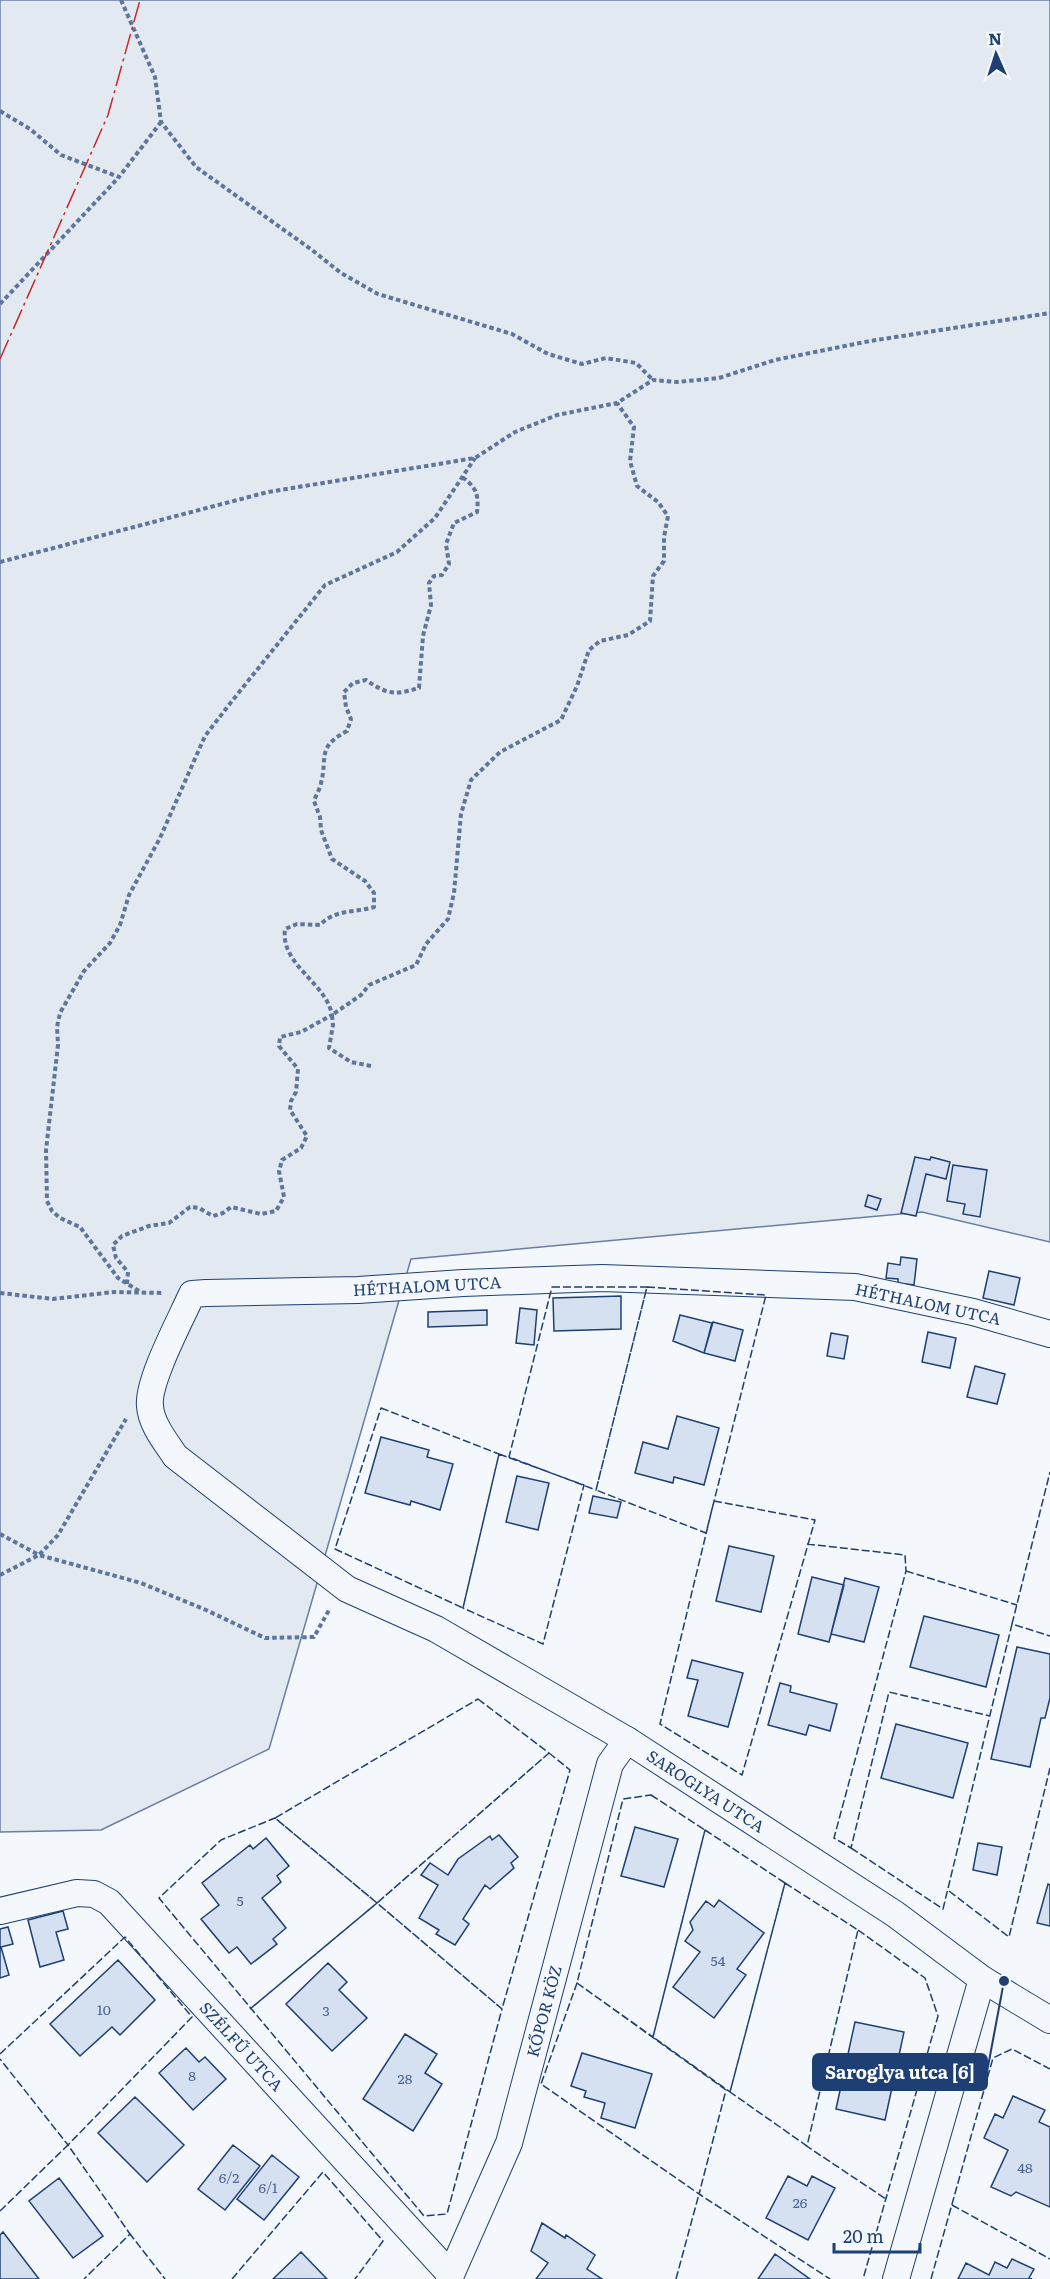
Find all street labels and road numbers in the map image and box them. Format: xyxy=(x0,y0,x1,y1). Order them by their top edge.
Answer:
street label: HÉTHALOM UTCA xyxy=(352,1269,502,1301)
street label: HÉTHALOM UTCA xyxy=(853,1276,1004,1330)
street label: SAROGLYA UTCA xyxy=(642,1743,770,1838)
street label: KŐPOR KÖZ xyxy=(519,1962,567,2060)
street label: SZÉLFŰ UTCA xyxy=(195,1996,290,2096)

